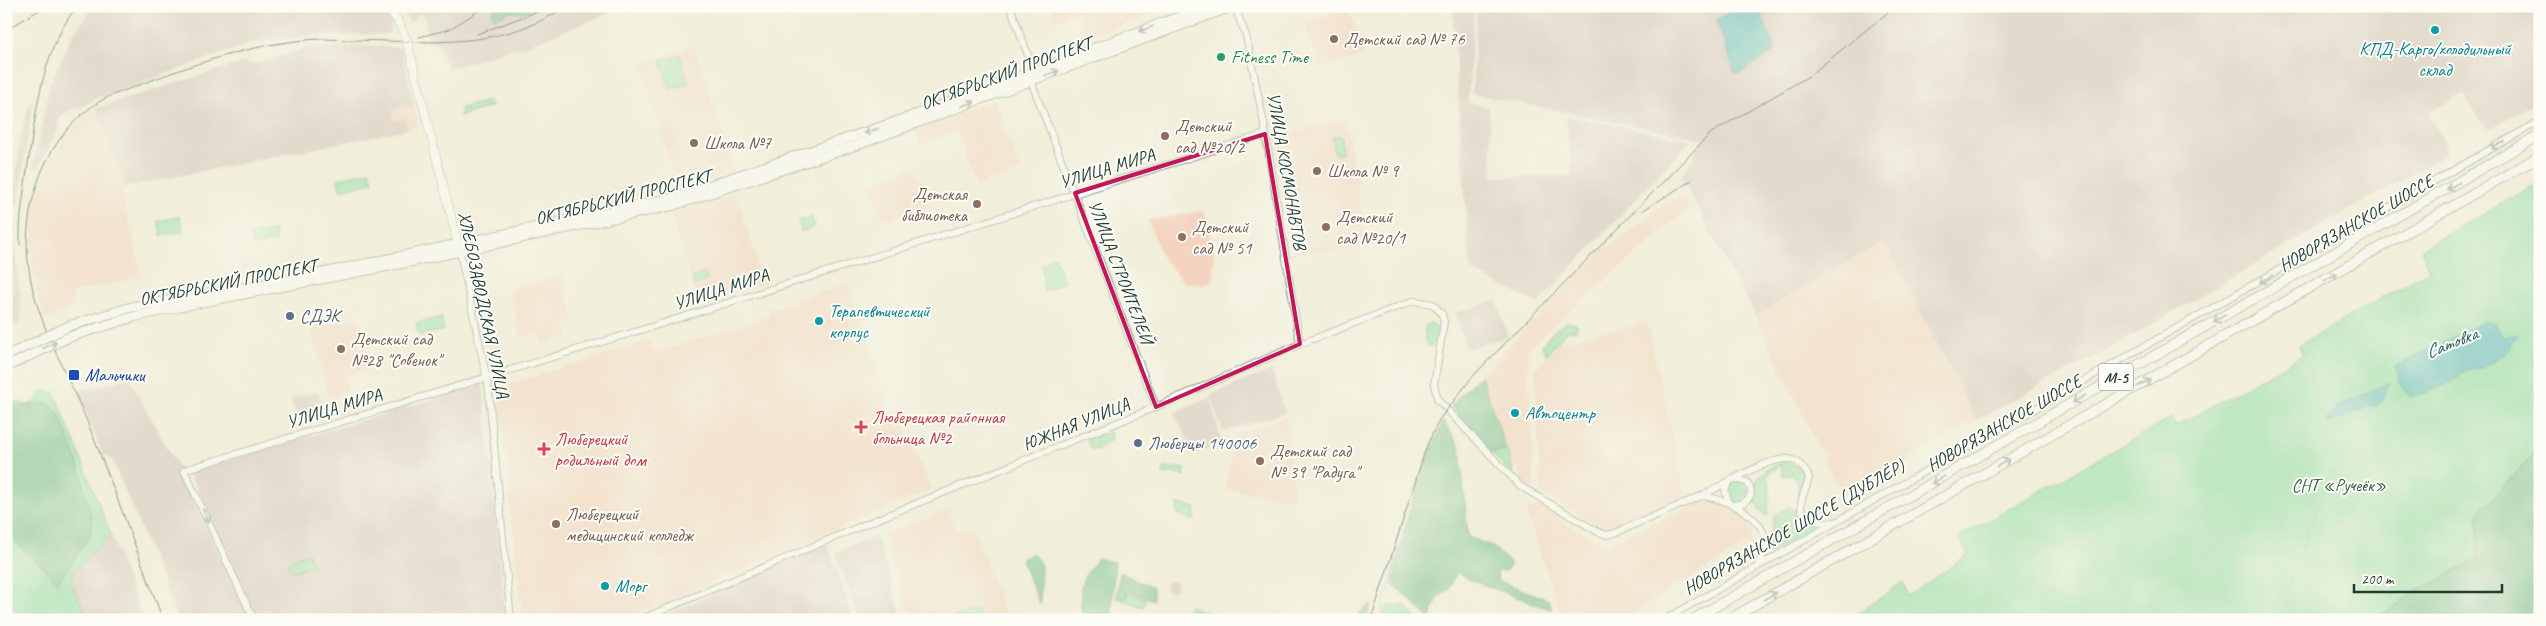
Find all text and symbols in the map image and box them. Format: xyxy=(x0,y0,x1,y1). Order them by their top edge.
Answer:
marker: КПД-Карго/холодильный склад xyxy=(2429,24,2441,36)
one-way arrow xyxy=(1139,25,1154,34)
place label: Детский сад № 76 xyxy=(1344,28,1465,50)
street label: ОКТЯБРЬСКИЙ ПРОСПЕКТ xyxy=(918,30,1099,114)
marker: Детский сад № 76 xyxy=(1328,33,1340,45)
place label: КПД-Карго/холодильный склад xyxy=(2359,38,2512,81)
place label: Fitness Time xyxy=(1231,46,1309,68)
marker: Fitness Time xyxy=(1215,51,1227,63)
one-way arrow xyxy=(1044,68,1060,77)
street label: УЛИЦА КОСМОНАВТОВ xyxy=(1262,91,1312,253)
one-way arrow xyxy=(959,99,975,108)
place label: Детский сад №20/2 xyxy=(1175,115,1246,158)
one-way arrow xyxy=(864,127,879,136)
marker: Детский сад №20/2 xyxy=(1159,130,1171,142)
place label: Школа №7 xyxy=(704,132,772,154)
marker: Школа №7 xyxy=(688,137,700,149)
one-way arrow xyxy=(2491,141,2505,151)
street label: УЛИЦА МИРА xyxy=(1057,143,1158,193)
place label: Школа № 9 xyxy=(1327,160,1400,182)
street label: ОКТЯБРЬСКИЙ ПРОСПЕКТ xyxy=(533,163,718,229)
marker: Школа № 9 xyxy=(1311,165,1323,177)
street label: НОВОРЯЗАНСКОЕ ШОССЕ xyxy=(2275,169,2439,276)
one-way arrow xyxy=(2446,182,2460,192)
place label: Детская библиотека xyxy=(901,183,969,226)
street label: УЛИЦА СТРОИТЕЛЕЙ xyxy=(1084,197,1159,349)
marker: Детская библиотека xyxy=(971,198,983,210)
place label: Детский сад №20/1 xyxy=(1336,206,1406,249)
street label: ХЛЕБОЗАВОДСКАЯ УЛИЦА xyxy=(453,210,515,401)
place label: Детский сад № 51 xyxy=(1192,216,1253,259)
marker: Детский сад №20/1 xyxy=(1320,221,1332,233)
marker: Детский сад № 51 xyxy=(1176,231,1188,243)
street label: ОКТЯБРЬСКИЙ ПРОСПЕКТ xyxy=(138,253,323,310)
street label: УЛИЦА МИРА xyxy=(671,263,772,315)
one-way arrow xyxy=(2323,271,2338,281)
one-way arrow xyxy=(2259,274,2273,284)
place label: Терапевтический корпус xyxy=(829,300,931,343)
place label: СДЭК xyxy=(300,305,343,327)
marker: СДЭК xyxy=(284,310,296,322)
one-way arrow xyxy=(2213,314,2228,324)
marker: Терапевтический корпус xyxy=(813,315,825,327)
water label: Сатовка xyxy=(2422,321,2483,364)
place label: Детский сад №28 "Совенок" xyxy=(351,328,445,371)
one-way arrow xyxy=(42,340,57,350)
marker: Детский сад №28 "Совенок" xyxy=(335,343,347,355)
place label: Мальчики xyxy=(85,364,146,386)
road number: М-5 xyxy=(2098,364,2134,391)
marker: Мальчики xyxy=(67,368,81,382)
street label: НОВОРЯЗАНСКОЕ ШОССЕ xyxy=(1923,369,2087,476)
one-way arrow xyxy=(2136,377,2151,387)
street label: УЛИЦА МИРА xyxy=(284,383,385,433)
street label: ЮЖНАЯ УЛИЦА xyxy=(1020,392,1133,455)
one-way arrow xyxy=(2072,394,2086,404)
place label: Автоцентр xyxy=(1525,402,1596,424)
place label: Люберецкая районная больница №2 xyxy=(872,406,1006,449)
marker: Автоцентр xyxy=(1509,407,1521,419)
marker: Люберецкая районная больница №2 xyxy=(854,420,868,434)
place label: Люберецкий родильный дом xyxy=(555,428,647,471)
place label: Люберцы 140006 xyxy=(1148,432,1257,454)
marker: Люберцы 140006 xyxy=(1132,437,1144,449)
place label: Детский сад № 39 "Радуга" xyxy=(1270,440,1362,483)
marker: Люберецкий родильный дом xyxy=(537,442,551,456)
street label: НОВОРЯЗАНСКОЕ ШОССЕ (ДУБЛЁР) xyxy=(1680,454,1909,599)
marker: Детский сад № 39 "Радуга" xyxy=(1254,455,1266,467)
one-way arrow xyxy=(1995,458,2009,468)
park label: СНТ «Ручеёк» xyxy=(2292,474,2387,496)
one-way arrow xyxy=(1931,475,1946,485)
place label: Люберецкий медицинский колледж xyxy=(566,503,694,546)
one-way arrow xyxy=(202,508,211,523)
marker: Люберецкий медицинский колледж xyxy=(550,518,562,530)
scale bar xyxy=(2354,561,2501,593)
text: 200 m xyxy=(2361,570,2395,589)
place label: Морг xyxy=(615,575,649,597)
marker: Морг xyxy=(599,580,611,592)
one-way arrow xyxy=(1763,590,1777,600)

